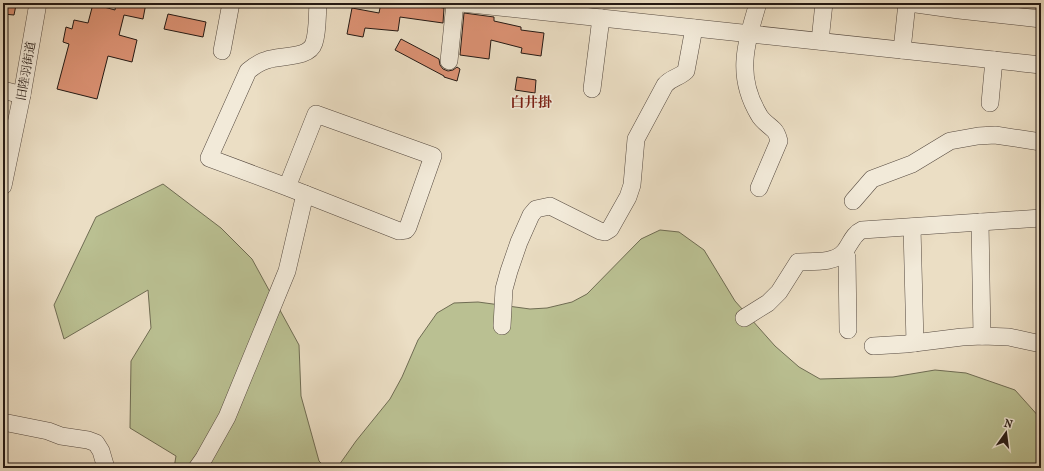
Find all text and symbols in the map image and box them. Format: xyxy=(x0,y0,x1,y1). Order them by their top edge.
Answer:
street label: 旧陸羽街道 xyxy=(14,40,38,102)
district label: 白井掛 xyxy=(510,94,552,111)
north arrow xyxy=(986,413,1026,453)
text: N xyxy=(1003,416,1015,431)

